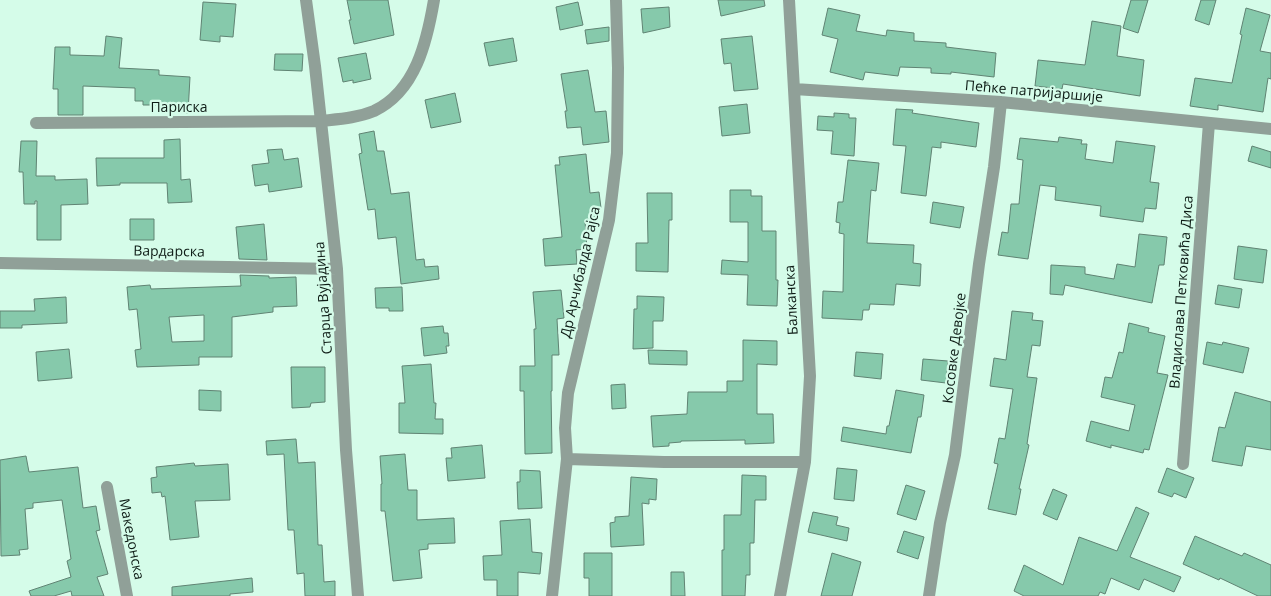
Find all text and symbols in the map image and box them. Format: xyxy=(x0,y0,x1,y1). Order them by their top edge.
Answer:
street label: Пећке патријаршије xyxy=(964,75,1104,106)
street label: Париска xyxy=(150,97,208,116)
street label: Владислава Петковића Диса xyxy=(1164,195,1197,389)
street label: Др Арчибалда Рајса xyxy=(555,204,604,340)
street label: Вардарска xyxy=(133,240,205,261)
street label: Старца Вујадина xyxy=(309,241,336,355)
street label: Балканска xyxy=(779,265,802,335)
street label: Косовке Девојке xyxy=(937,291,970,404)
street label: Македонска xyxy=(115,497,150,581)

